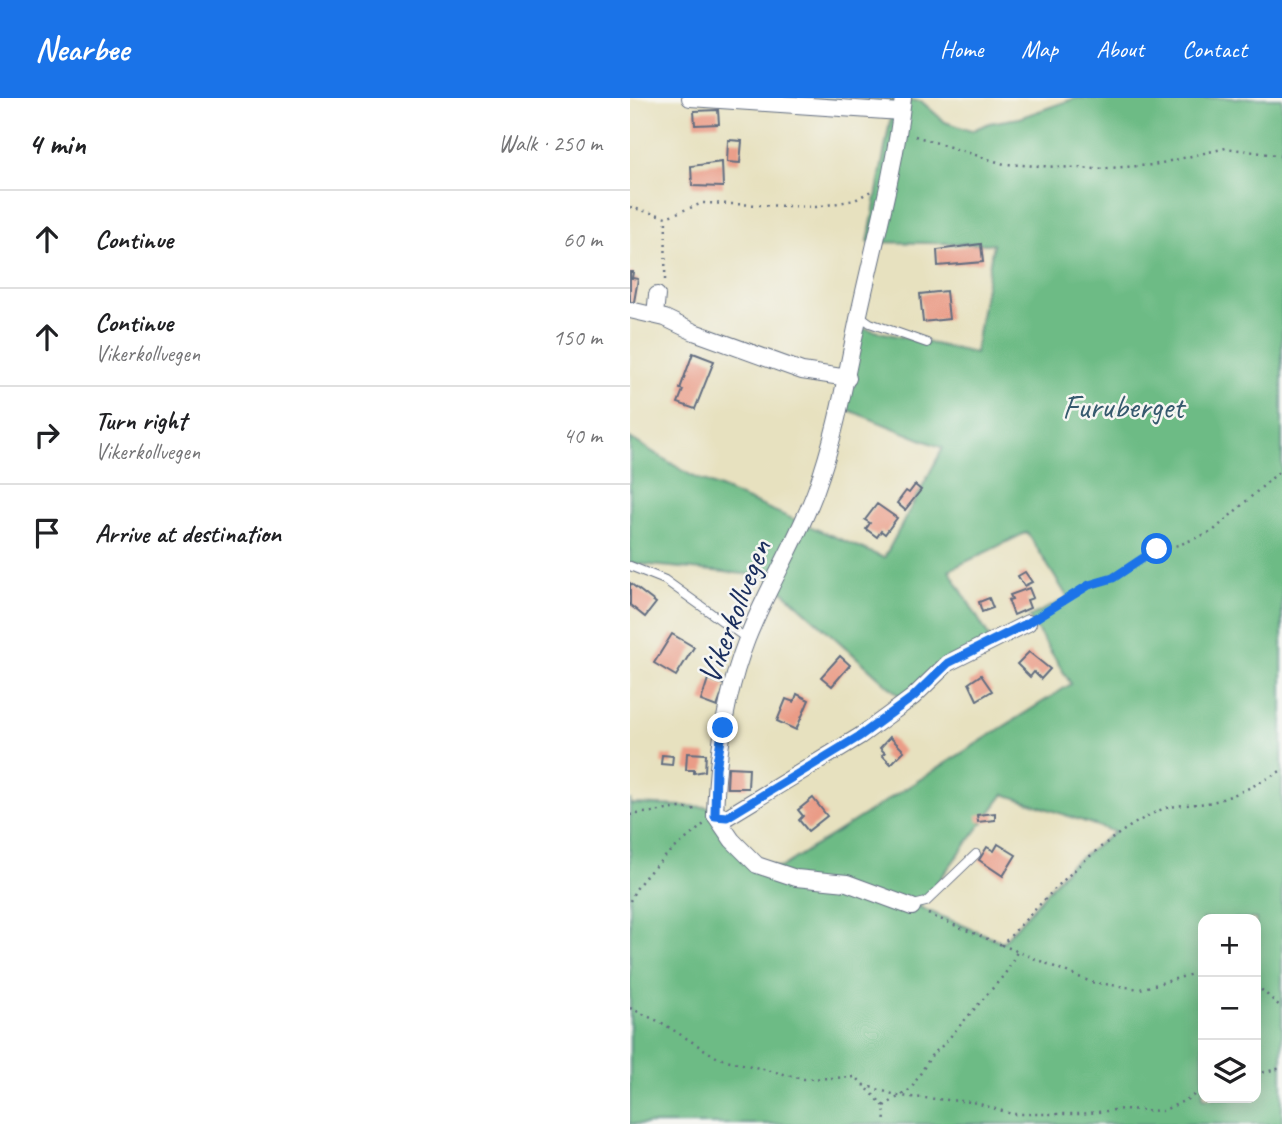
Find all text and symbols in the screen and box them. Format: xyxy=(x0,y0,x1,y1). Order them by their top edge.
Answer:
text: Nearbee xyxy=(35,28,129,70)
text: Home xyxy=(940,34,983,64)
text: Map xyxy=(1021,34,1058,64)
text: About xyxy=(1096,34,1144,64)
text: Contact xyxy=(1182,34,1247,64)
text: 4 min xyxy=(28,125,85,163)
text: Walk · 250 m xyxy=(498,129,602,158)
icon: ahead xyxy=(28,220,66,258)
text: Continue xyxy=(95,223,173,256)
text: 60 m xyxy=(563,225,602,254)
text: Continue xyxy=(95,306,173,339)
icon: ahead xyxy=(28,318,66,356)
text: 150 m xyxy=(553,323,602,352)
text: Vikerkollvegen xyxy=(95,339,200,368)
park label: Furuberget xyxy=(1062,386,1187,428)
text: Turn right xyxy=(95,404,186,437)
icon: right xyxy=(28,416,66,454)
text: 40 m xyxy=(563,421,602,450)
text: Vikerkollvegen xyxy=(95,437,200,466)
icon: arrive xyxy=(28,514,66,552)
text: Arrive at destination xyxy=(95,517,281,550)
street label: Vikerkollvegen xyxy=(687,533,781,689)
route start xyxy=(1141,533,1172,564)
route end xyxy=(707,712,738,743)
map controls xyxy=(1198,914,1261,1103)
button: + xyxy=(1198,914,1261,977)
button: − xyxy=(1198,977,1261,1040)
button: layers xyxy=(1198,1040,1261,1103)

